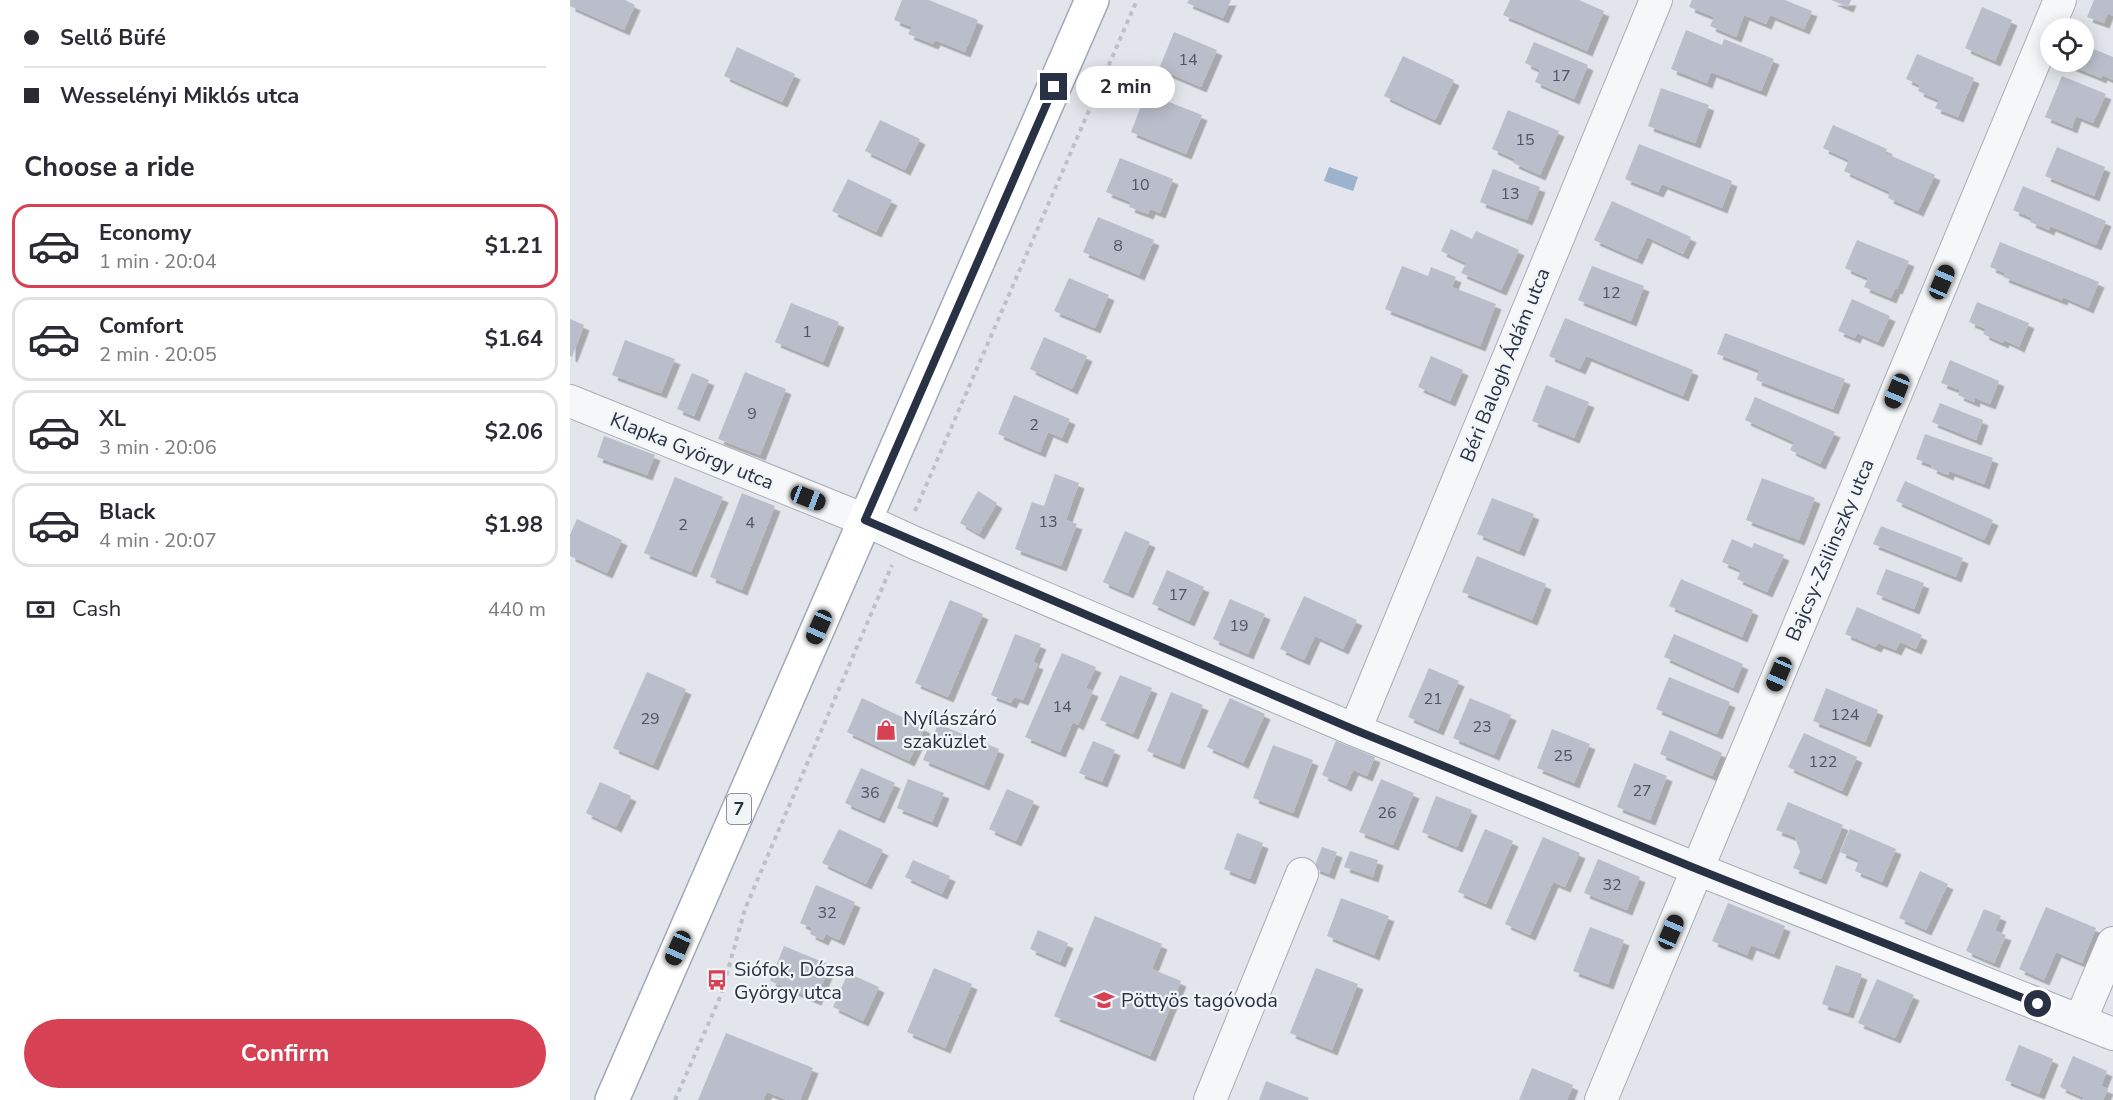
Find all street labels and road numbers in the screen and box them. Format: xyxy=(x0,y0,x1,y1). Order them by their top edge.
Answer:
street label: Béri Balogh Ádám utca xyxy=(1454,264,1556,466)
street label: Klapka György utca xyxy=(606,406,778,496)
street label: Bajcsy-Zsilinszky utca xyxy=(1779,455,1881,645)
road number: 7 xyxy=(727,794,751,824)

